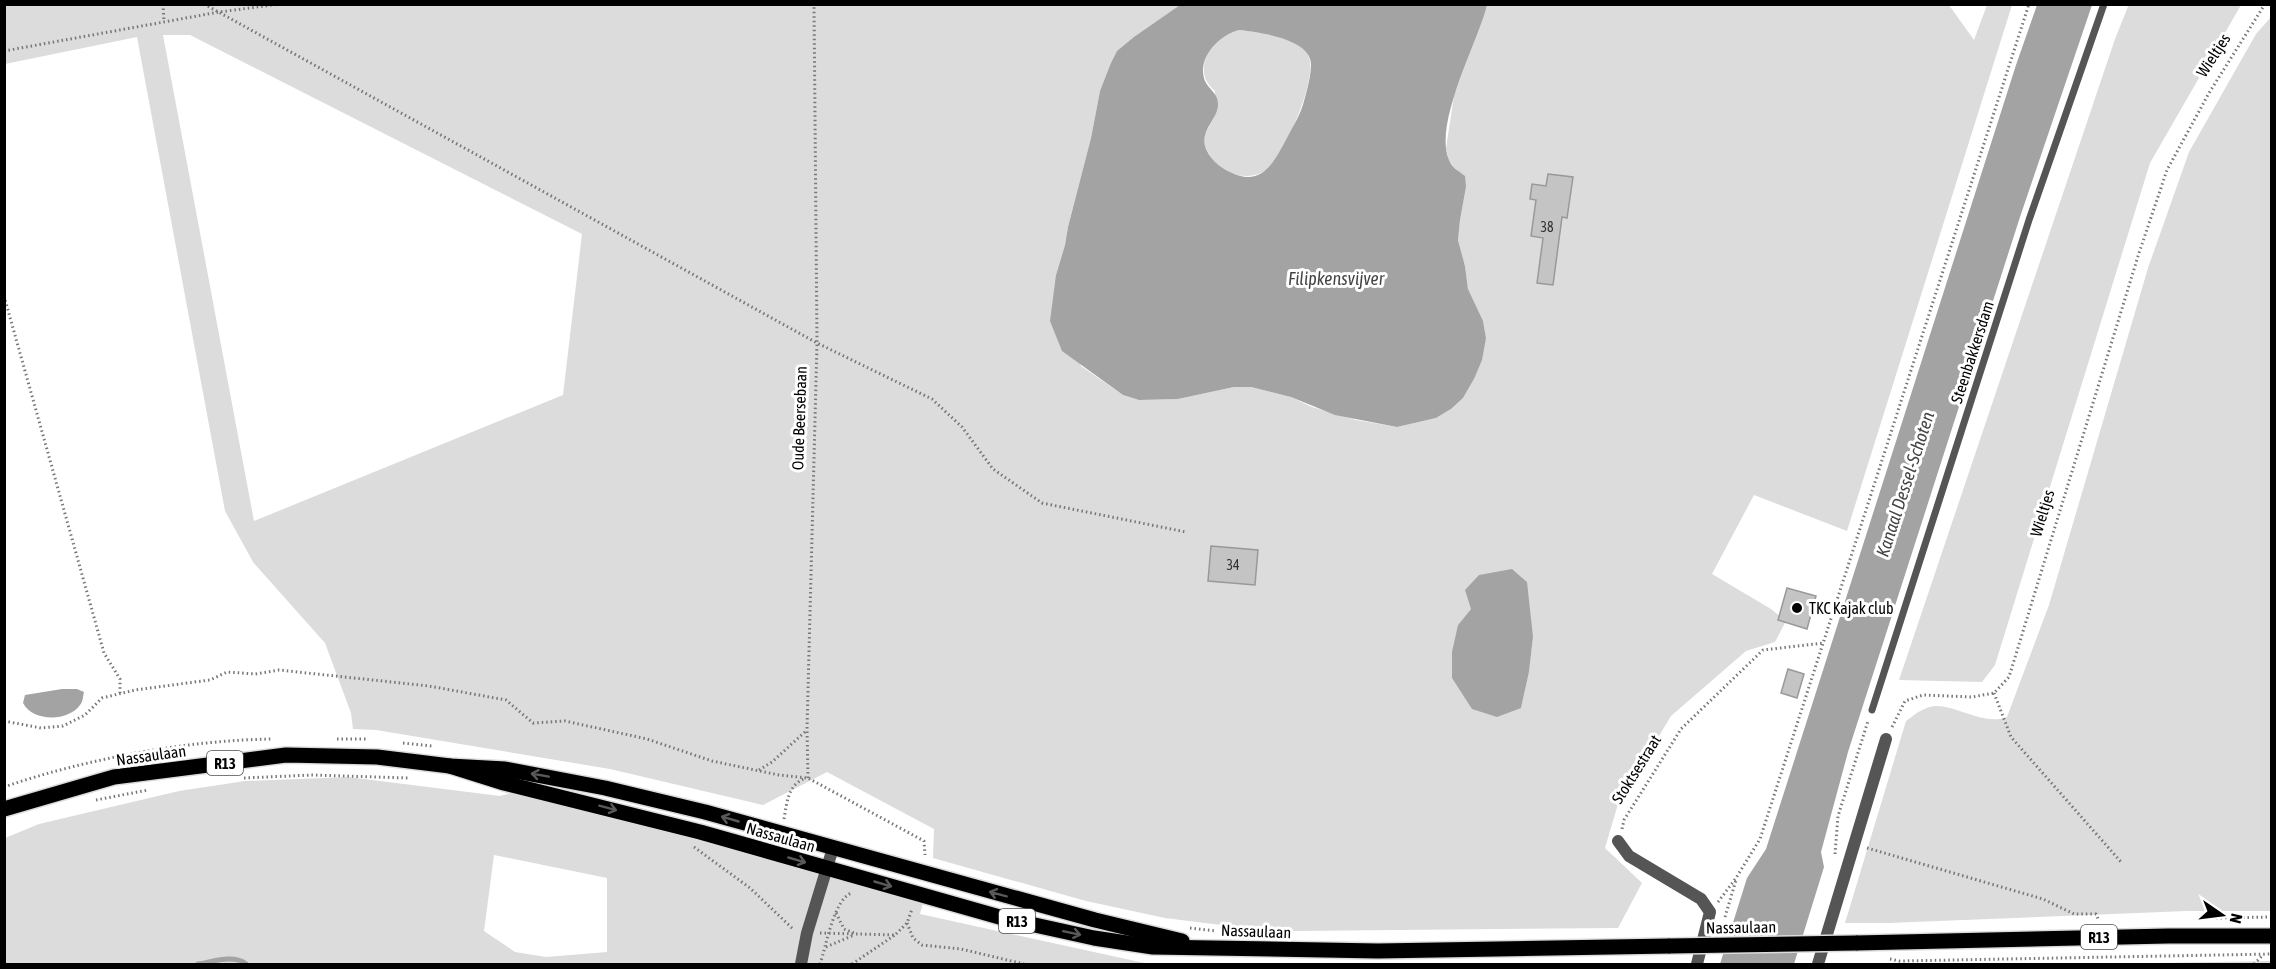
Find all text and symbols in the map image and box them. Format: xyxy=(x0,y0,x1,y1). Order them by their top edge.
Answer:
street label: Wieltjes xyxy=(2192,30,2235,81)
house number: 38 xyxy=(1540,219,1554,235)
water label: Filipkensvijver xyxy=(1288,268,1385,289)
street label: Steenbakkersdam xyxy=(1947,299,1997,405)
street label: Oude Beersebaan xyxy=(788,366,810,470)
water label: Kanaal Dessel-Schoten xyxy=(1872,409,1938,559)
street label: Wieltjes xyxy=(2026,487,2059,539)
house number: 34 xyxy=(1226,557,1240,573)
place label: TKC Kajak club xyxy=(1809,599,1894,618)
marker: TKC Kajak club xyxy=(1790,601,1804,615)
street label: Stoktsestraat xyxy=(1608,731,1664,807)
street label: Nassaulaan xyxy=(115,741,187,769)
road number: R13 xyxy=(207,751,243,775)
one-way arrow xyxy=(531,769,551,780)
one-way arrow xyxy=(598,803,617,814)
one-way arrow xyxy=(721,813,740,824)
street label: Nassaulaan xyxy=(745,819,817,855)
one-way arrow xyxy=(787,855,806,866)
one-way arrow xyxy=(874,879,893,891)
north arrow xyxy=(2192,885,2252,945)
one-way arrow xyxy=(989,888,1008,899)
road number: R13 xyxy=(999,909,1035,933)
text: N xyxy=(2227,912,2246,925)
street label: Nassaulaan xyxy=(1706,917,1776,937)
street label: Nassaulaan xyxy=(1221,921,1291,941)
road number: R13 xyxy=(2081,925,2117,949)
one-way arrow xyxy=(1062,928,1081,940)

